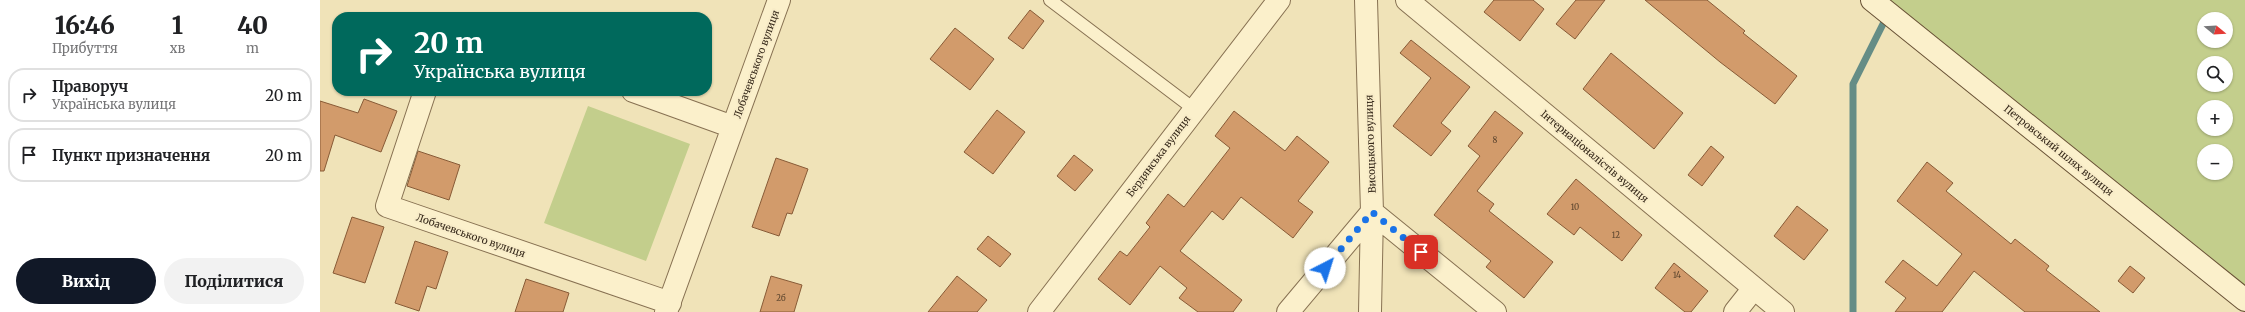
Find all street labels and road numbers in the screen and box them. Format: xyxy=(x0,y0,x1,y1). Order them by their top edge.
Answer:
street label: Лобачевського вулиця xyxy=(731,8,782,120)
street label: Висоцького вулиця xyxy=(1362,94,1379,193)
street label: Петровський шлях вулиця xyxy=(2001,102,2116,199)
street label: Інтернаціоналістів вулиця xyxy=(1538,107,1651,205)
street label: Бердянська вулиця xyxy=(1124,113,1193,200)
street label: Лобачевського вулиця xyxy=(415,211,527,260)

